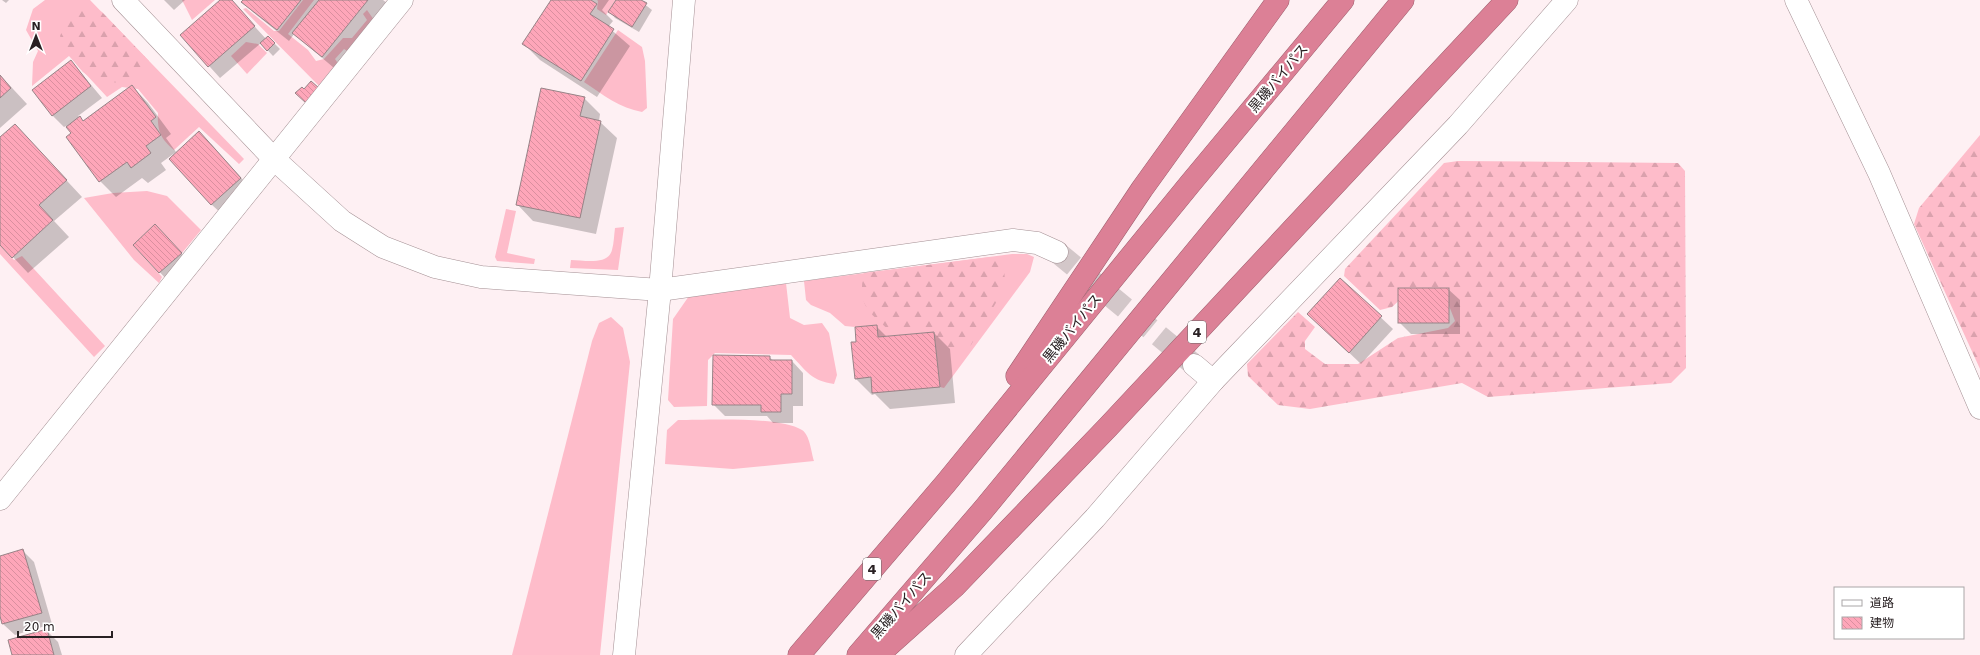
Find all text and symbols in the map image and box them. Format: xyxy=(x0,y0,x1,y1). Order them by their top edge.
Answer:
north arrow xyxy=(16,16,56,56)
text: N xyxy=(31,20,41,33)
street label: 黒磯バイパス xyxy=(1245,41,1311,115)
street label: 黒磯バイパス xyxy=(1039,290,1105,366)
road number: 4 xyxy=(1188,321,1206,343)
road number: 4 xyxy=(863,558,881,580)
street label: 黒磯バイパス xyxy=(867,568,935,642)
legend xyxy=(1834,587,1964,639)
text: 道路 xyxy=(1870,596,1894,610)
scale bar xyxy=(18,613,112,639)
text: 建物 xyxy=(1870,616,1894,630)
text: 20 m xyxy=(24,620,55,634)

